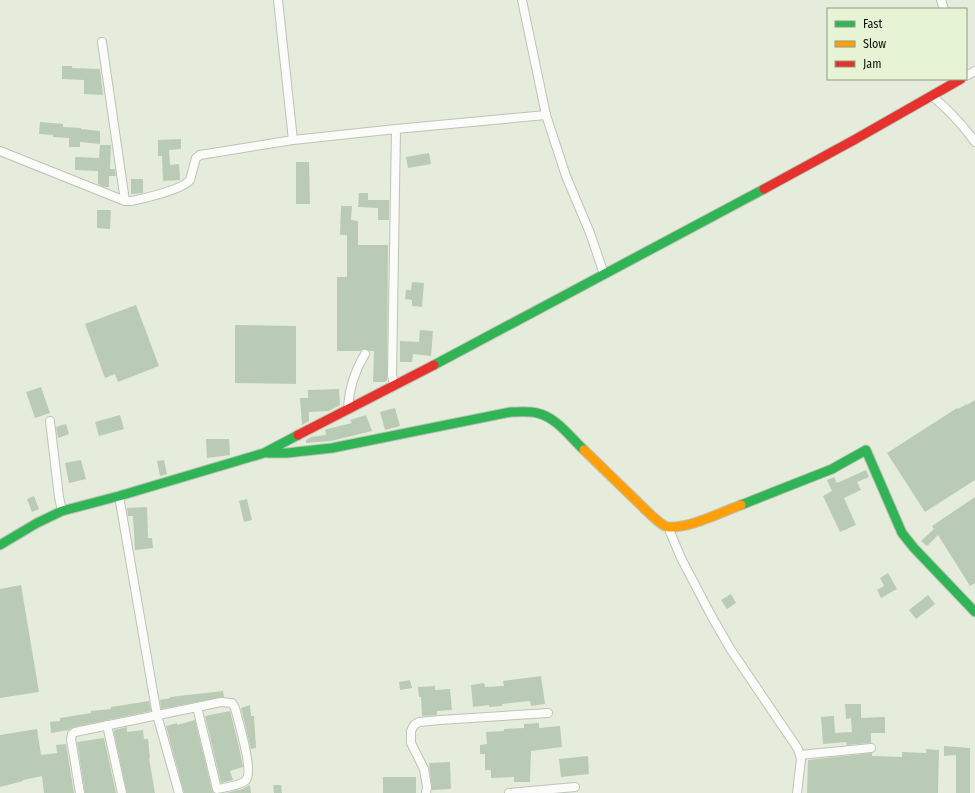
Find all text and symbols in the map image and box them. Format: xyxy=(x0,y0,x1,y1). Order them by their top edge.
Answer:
legend xyxy=(827,8,967,80)
text: Fast xyxy=(863,17,882,31)
text: Slow xyxy=(863,37,886,51)
text: Jam xyxy=(863,57,881,71)

